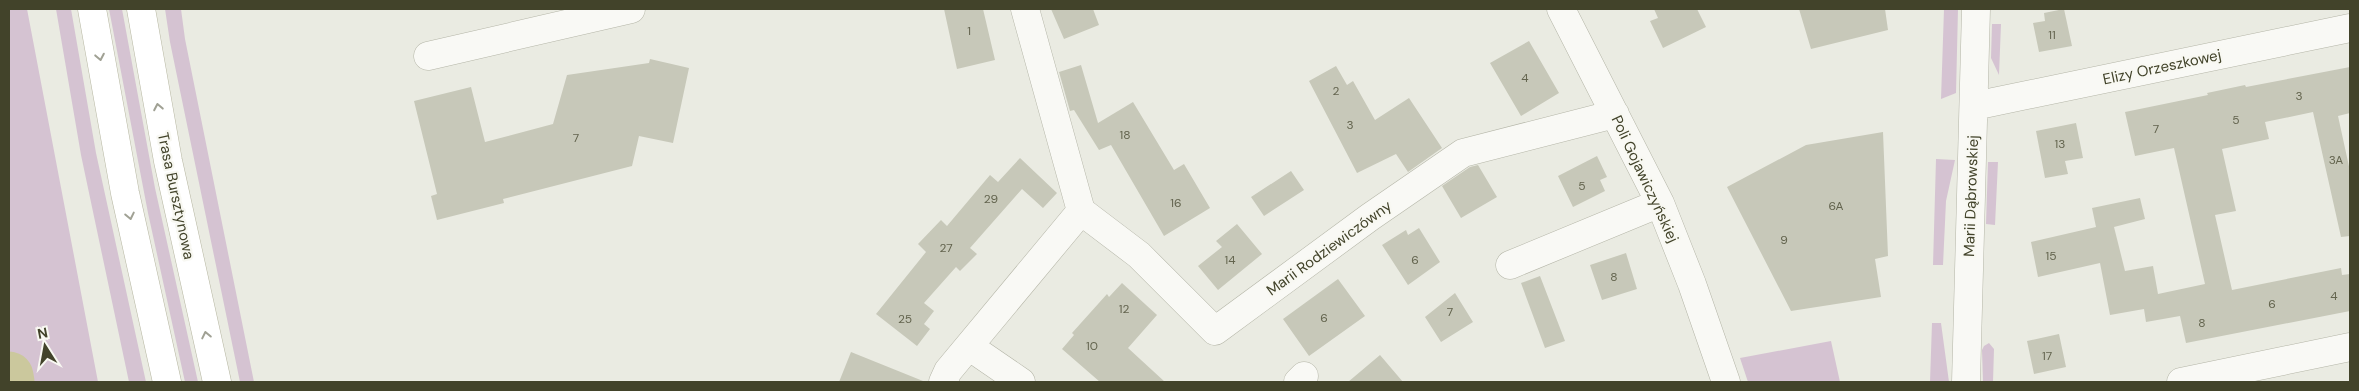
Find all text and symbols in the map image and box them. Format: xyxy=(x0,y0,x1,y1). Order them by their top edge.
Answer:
house number: 1 xyxy=(967,23,971,39)
house number: 11 xyxy=(2048,27,2056,43)
street label: Elizy Orzeszkowej xyxy=(2101,45,2223,89)
one-way arrow xyxy=(94,52,105,61)
house number: 4 xyxy=(1521,70,1529,86)
house number: 2 xyxy=(1333,83,1340,99)
house number: 3 xyxy=(2295,88,2303,104)
one-way arrow xyxy=(154,103,164,112)
street label: Poli Gojawiczyńskiej xyxy=(1607,112,1683,246)
house number: 5 xyxy=(2232,112,2240,128)
house number: 3 xyxy=(1346,117,1354,133)
house number: 7 xyxy=(2153,121,2159,137)
house number: 18 xyxy=(1119,127,1131,143)
house number: 7 xyxy=(573,130,579,146)
street label: Trasa Bursztynowa xyxy=(153,131,199,261)
street label: Marii Dąbrowskiej xyxy=(1959,135,1983,257)
house number: 13 xyxy=(2055,136,2065,152)
house number: 3A xyxy=(2329,152,2343,168)
house number: 5 xyxy=(1578,178,1586,194)
house number: 29 xyxy=(984,191,998,207)
house number: 16 xyxy=(1170,195,1182,211)
street label: Marii Rodziewiczówny xyxy=(1262,195,1396,300)
house number: 6A xyxy=(1828,198,1844,214)
one-way arrow xyxy=(125,212,135,221)
house number: 9 xyxy=(1780,232,1788,248)
house number: 27 xyxy=(939,240,953,256)
house number: 15 xyxy=(2045,248,2057,264)
house number: 14 xyxy=(1224,252,1236,268)
house number: 6 xyxy=(1411,252,1419,268)
house number: 8 xyxy=(1610,269,1618,285)
house number: 4 xyxy=(2330,288,2338,304)
house number: 6 xyxy=(2268,296,2276,312)
house number: 12 xyxy=(1119,301,1129,317)
house number: 7 xyxy=(1447,304,1453,320)
house number: 6 xyxy=(1320,310,1328,326)
house number: 25 xyxy=(898,311,912,327)
house number: 8 xyxy=(2198,315,2206,331)
north arrow xyxy=(20,321,70,371)
text: N xyxy=(36,323,49,343)
one-way arrow xyxy=(201,330,212,339)
house number: 10 xyxy=(1086,338,1098,354)
house number: 17 xyxy=(2042,348,2052,364)

